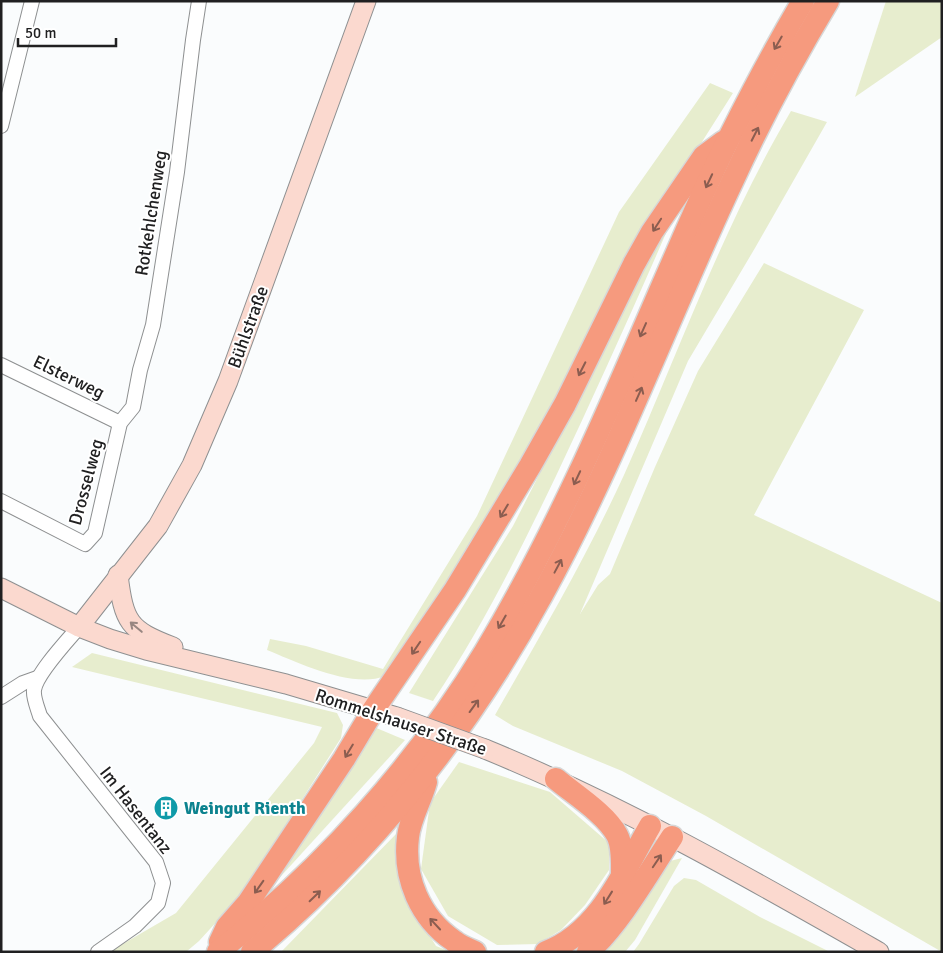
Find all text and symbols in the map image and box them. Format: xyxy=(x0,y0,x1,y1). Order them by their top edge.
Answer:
scale bar xyxy=(18,15,115,47)
text: 50 m xyxy=(25,24,56,42)
one-way arrow xyxy=(773,36,783,50)
one-way arrow xyxy=(750,126,760,141)
street label: Rotkehlchenweg xyxy=(130,149,172,277)
one-way arrow xyxy=(703,173,713,188)
one-way arrow xyxy=(652,218,662,232)
street label: Bühlstraße xyxy=(223,283,273,371)
one-way arrow xyxy=(638,322,648,337)
street label: Elsterweg xyxy=(30,350,108,404)
one-way arrow xyxy=(577,361,586,376)
one-way arrow xyxy=(634,387,644,402)
street label: Drosselweg xyxy=(64,436,108,528)
one-way arrow xyxy=(572,470,582,485)
one-way arrow xyxy=(498,504,508,518)
one-way arrow xyxy=(553,559,563,574)
one-way arrow xyxy=(497,615,507,629)
one-way arrow xyxy=(130,622,143,633)
one-way arrow xyxy=(411,641,421,655)
street label: Rommelshauser Straße xyxy=(312,684,490,760)
one-way arrow xyxy=(469,700,480,713)
one-way arrow xyxy=(343,744,353,758)
street label: Im Hasentanz xyxy=(95,762,177,858)
building icon: Weingut Rienth xyxy=(153,795,179,821)
place label: Weingut Rienth xyxy=(184,797,306,819)
one-way arrow xyxy=(652,854,662,868)
one-way arrow xyxy=(254,880,264,894)
one-way arrow xyxy=(308,890,321,902)
one-way arrow xyxy=(602,890,612,904)
one-way arrow xyxy=(429,918,441,931)

